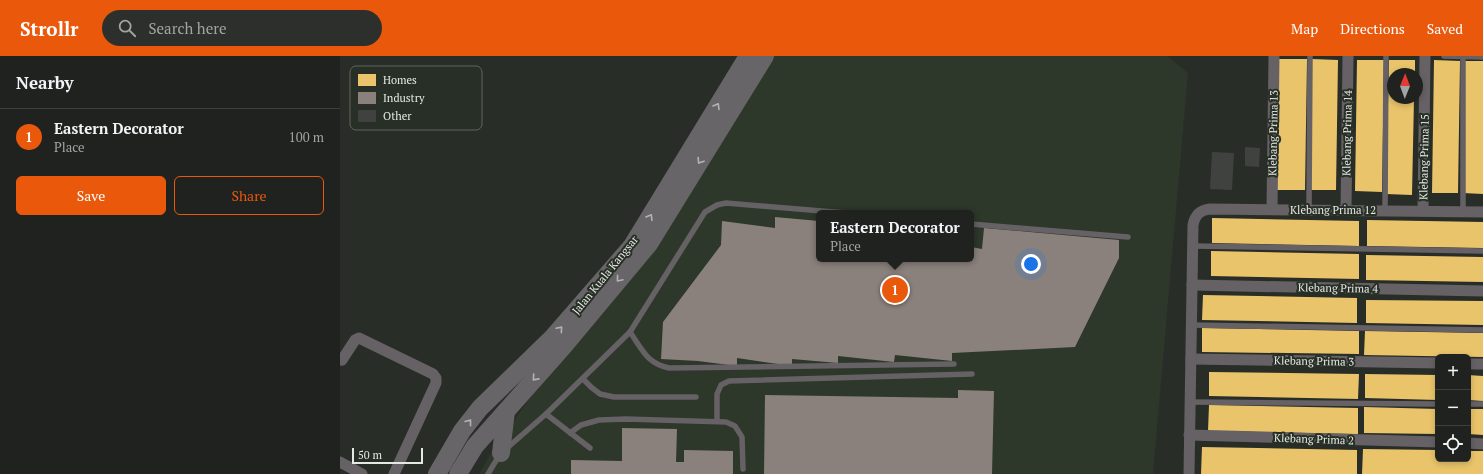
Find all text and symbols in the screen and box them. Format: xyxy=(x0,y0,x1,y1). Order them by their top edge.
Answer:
search box xyxy=(102,10,382,46)
text: Strollr xyxy=(20,16,78,41)
icon: search xyxy=(116,17,138,39)
text: Search here xyxy=(148,18,226,38)
text: Map xyxy=(1291,19,1318,38)
text: Directions xyxy=(1340,19,1405,38)
text: Saved xyxy=(1427,19,1463,38)
legend xyxy=(350,66,482,130)
north arrow xyxy=(1387,68,1423,104)
text: Nearby xyxy=(16,71,74,94)
text: Homes xyxy=(383,73,417,87)
street label: Klebang Prima 13 xyxy=(1265,90,1281,176)
street label: Klebang Prima 14 xyxy=(1339,90,1355,176)
text: Industry xyxy=(383,91,425,105)
one-way arrow xyxy=(713,103,720,110)
text: Other xyxy=(383,109,412,123)
street label: Klebang Prima 15 xyxy=(1416,114,1432,200)
text: Eastern Decorator xyxy=(54,118,184,138)
text: 1 xyxy=(25,128,33,146)
text: 100 m xyxy=(289,128,324,146)
text: Place xyxy=(54,138,85,156)
one-way arrow xyxy=(698,157,705,164)
button: Save xyxy=(16,176,166,215)
button: Share xyxy=(174,176,324,215)
street label: Klebang Prima 12 xyxy=(1290,203,1376,217)
popup xyxy=(816,210,974,262)
one-way arrow xyxy=(645,214,652,221)
text: Eastern Decorator xyxy=(830,217,960,237)
street label: Jalan Kuala Kangsar xyxy=(569,232,642,317)
text: Place xyxy=(830,237,861,255)
your location xyxy=(1021,254,1041,274)
one-way arrow xyxy=(617,275,624,282)
pin: 1 xyxy=(882,275,908,305)
street label: Klebang Prima 4 xyxy=(1298,280,1378,296)
one-way arrow xyxy=(555,326,563,334)
street label: Klebang Prima 3 xyxy=(1274,353,1354,369)
map controls xyxy=(1435,354,1471,462)
button: + xyxy=(1435,354,1471,390)
one-way arrow xyxy=(532,373,540,381)
button: − xyxy=(1435,390,1471,426)
one-way arrow xyxy=(465,419,472,426)
button: locate xyxy=(1435,426,1471,462)
street label: Klebang Prima 2 xyxy=(1274,431,1354,447)
scale bar xyxy=(352,446,423,465)
text: 50 m xyxy=(358,448,382,462)

